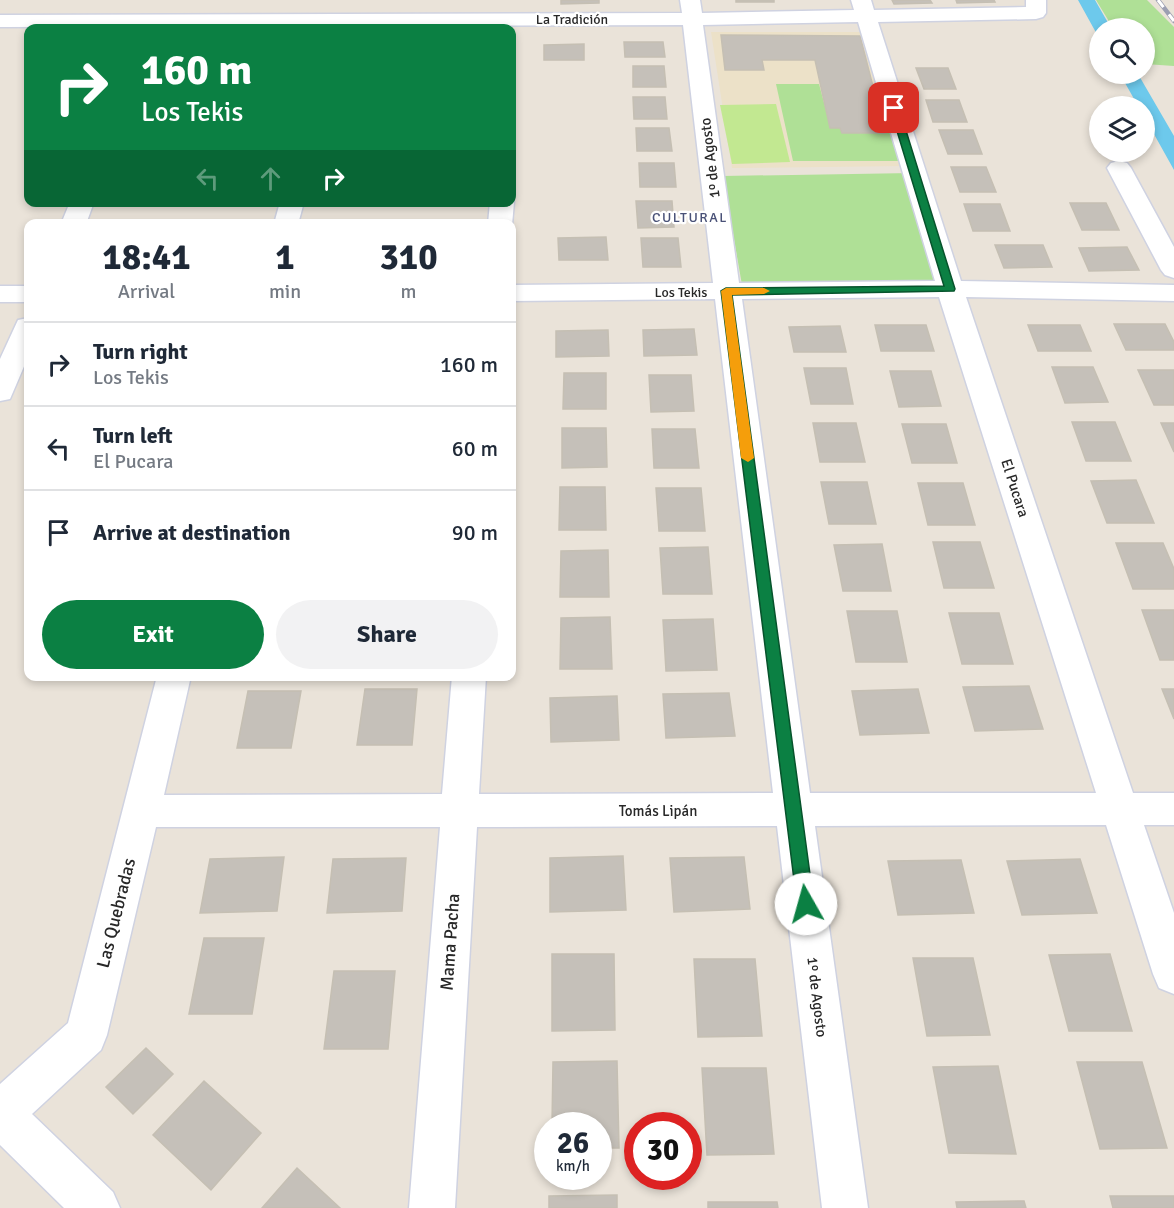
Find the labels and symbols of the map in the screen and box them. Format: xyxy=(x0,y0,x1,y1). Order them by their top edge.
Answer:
street label: La Tradición xyxy=(536,11,608,28)
pin xyxy=(868,82,919,133)
street label: 1º de Agosto xyxy=(696,117,724,199)
district label: CULTURAL xyxy=(652,209,728,226)
street label: Los Tekis xyxy=(654,284,708,301)
street label: El Pucara xyxy=(997,457,1033,519)
street label: Tomás Lipán xyxy=(619,802,697,820)
street label: Las Quebradas xyxy=(92,856,140,970)
position arrow xyxy=(774,872,838,936)
street label: Mama Pacha xyxy=(436,893,464,991)
street label: 1º de Agosto xyxy=(803,956,831,1038)
speed limit sign: 30 xyxy=(624,1112,702,1190)

